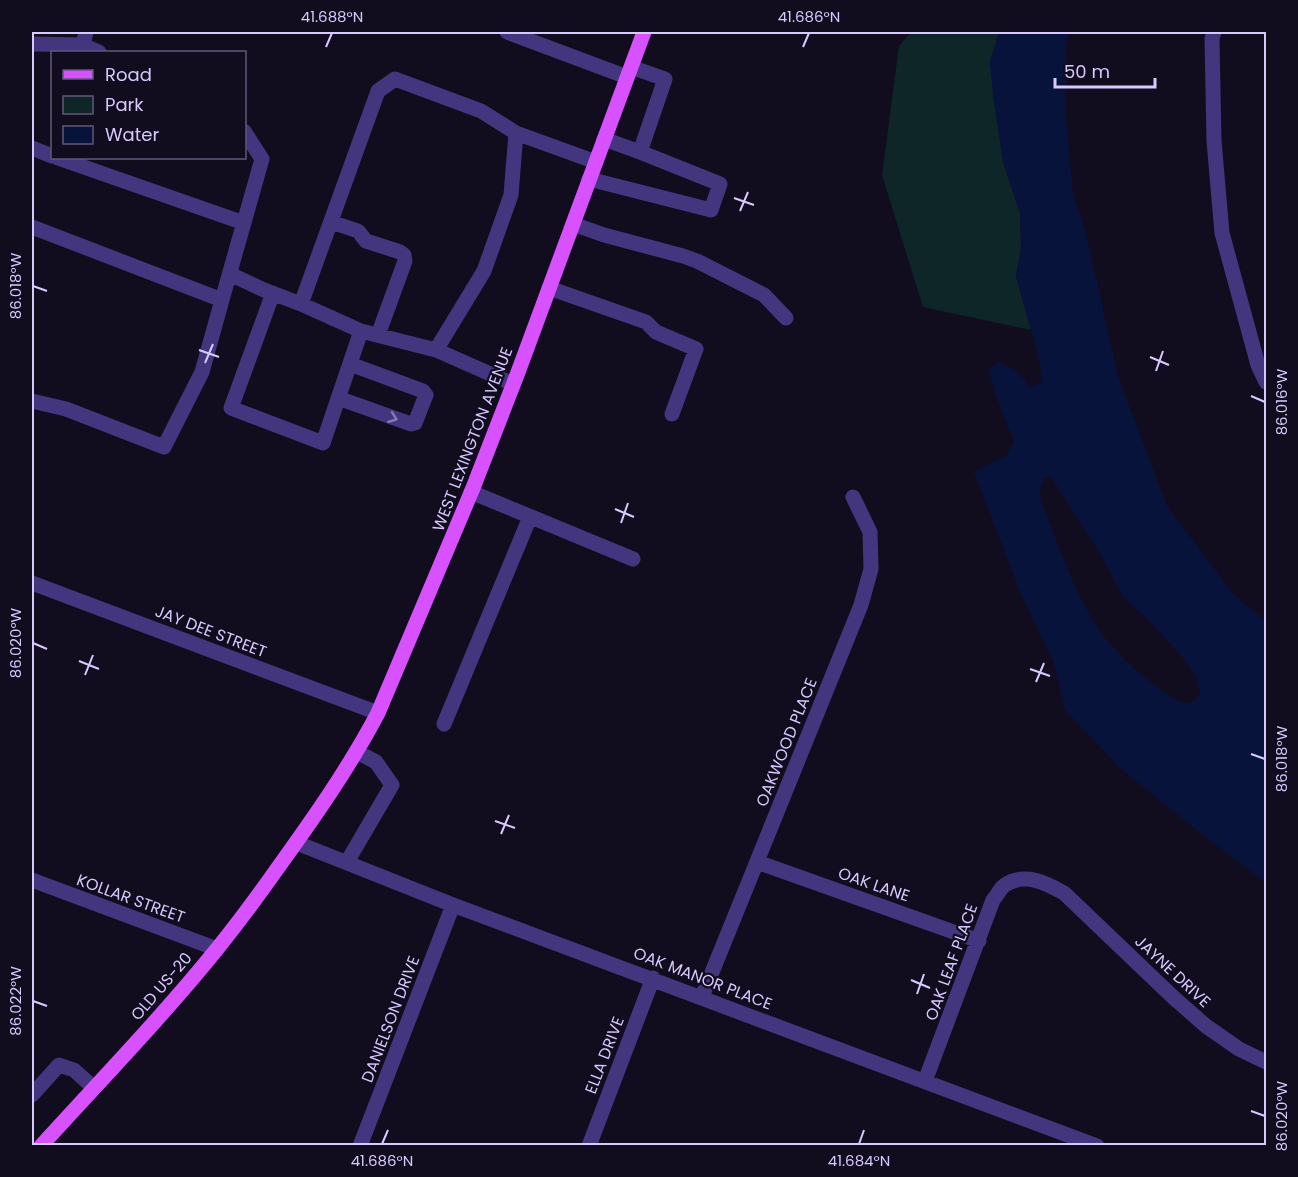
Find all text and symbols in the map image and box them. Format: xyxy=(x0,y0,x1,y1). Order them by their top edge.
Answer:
text: 41.688°N xyxy=(301,6,363,27)
text: 41.686°N xyxy=(778,6,840,27)
legend xyxy=(51,51,246,159)
scale bar xyxy=(1055,51,1156,89)
text: 50 m xyxy=(1064,59,1110,84)
text: Road xyxy=(105,62,152,87)
text: Park xyxy=(105,92,144,117)
text: Water xyxy=(105,122,159,147)
text: 86.018°W xyxy=(5,252,26,319)
street label: WEST LEXINGTON AVENUE xyxy=(427,344,518,535)
text: 86.016°W xyxy=(1271,368,1292,435)
one-way arrow xyxy=(387,411,398,423)
street label: JAY DEE STREET xyxy=(152,600,270,663)
text: 86.020°W xyxy=(5,607,26,678)
street label: OAKWOOD PLACE xyxy=(750,674,823,810)
text: 86.018°W xyxy=(1271,725,1292,792)
street label: OAK LANE xyxy=(835,861,913,907)
street label: KOLLAR STREET xyxy=(74,868,188,929)
street label: OAK LEAF PLACE xyxy=(920,900,983,1024)
street label: JAYNE DRIVE xyxy=(1130,930,1216,1013)
street label: OAK MANOR PLACE xyxy=(630,941,776,1016)
street label: OLD US-20 xyxy=(125,947,197,1025)
street label: DANIELSON DRIVE xyxy=(356,953,425,1086)
text: 86.022°W xyxy=(5,966,26,1036)
street label: ELLA DRIVE xyxy=(579,1013,630,1097)
text: 86.020°W xyxy=(1271,1080,1292,1151)
text: 41.686°N xyxy=(351,1150,413,1171)
text: 41.684°N xyxy=(828,1150,890,1171)

